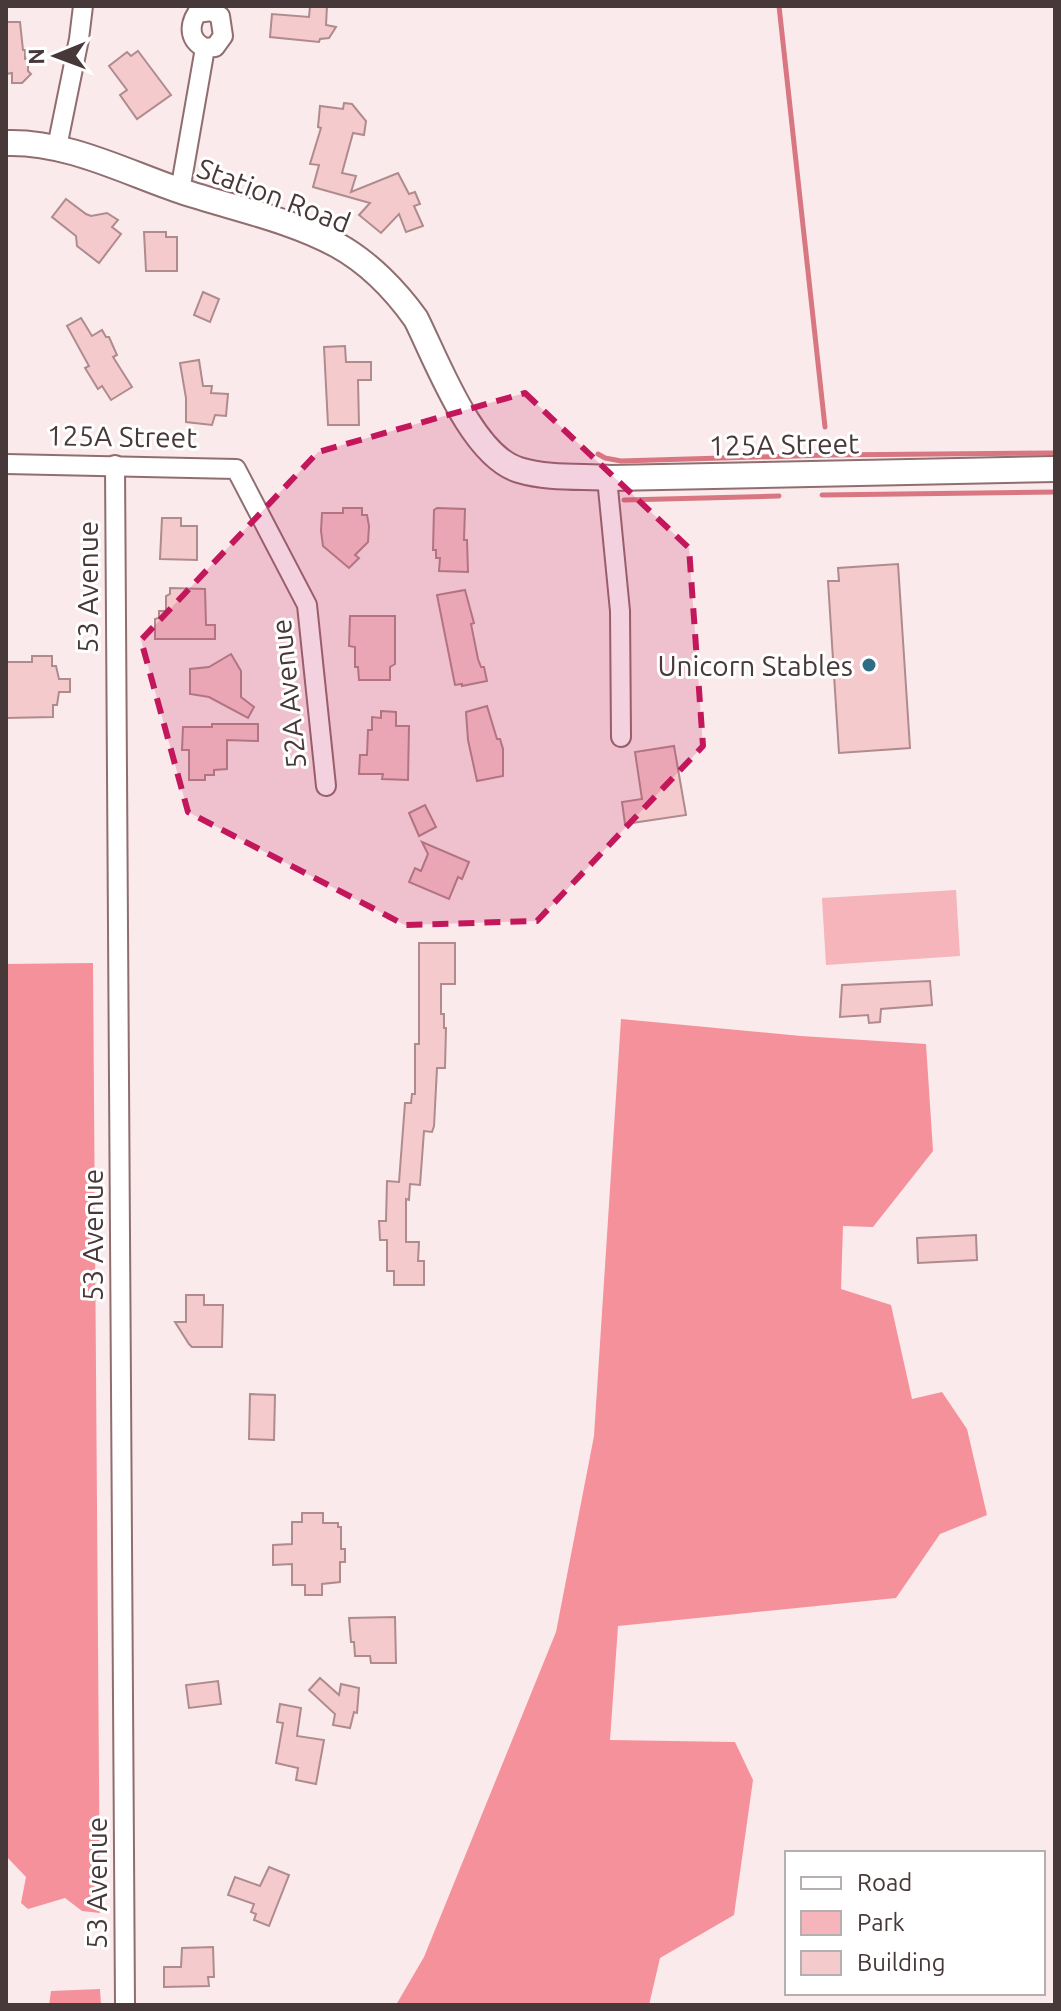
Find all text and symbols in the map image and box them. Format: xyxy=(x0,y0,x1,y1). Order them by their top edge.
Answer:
north arrow xyxy=(16,16,96,96)
text: N xyxy=(23,48,48,65)
street label: Station Road xyxy=(193,152,355,238)
street label: 125A Street xyxy=(47,419,197,453)
street label: 125A Street xyxy=(709,427,859,461)
street label: 53 Avenue xyxy=(72,521,103,653)
street label: 52A Avenue xyxy=(265,618,311,770)
place label: Unicorn Stables xyxy=(657,650,853,681)
marker: Unicorn Stables xyxy=(860,656,878,674)
street label: 53 Avenue xyxy=(77,1169,108,1301)
street label: 53 Avenue xyxy=(81,1817,112,1949)
legend xyxy=(785,1851,1045,1995)
text: Road xyxy=(857,1869,912,1896)
text: Park xyxy=(857,1909,905,1936)
text: Building xyxy=(857,1949,945,1976)

